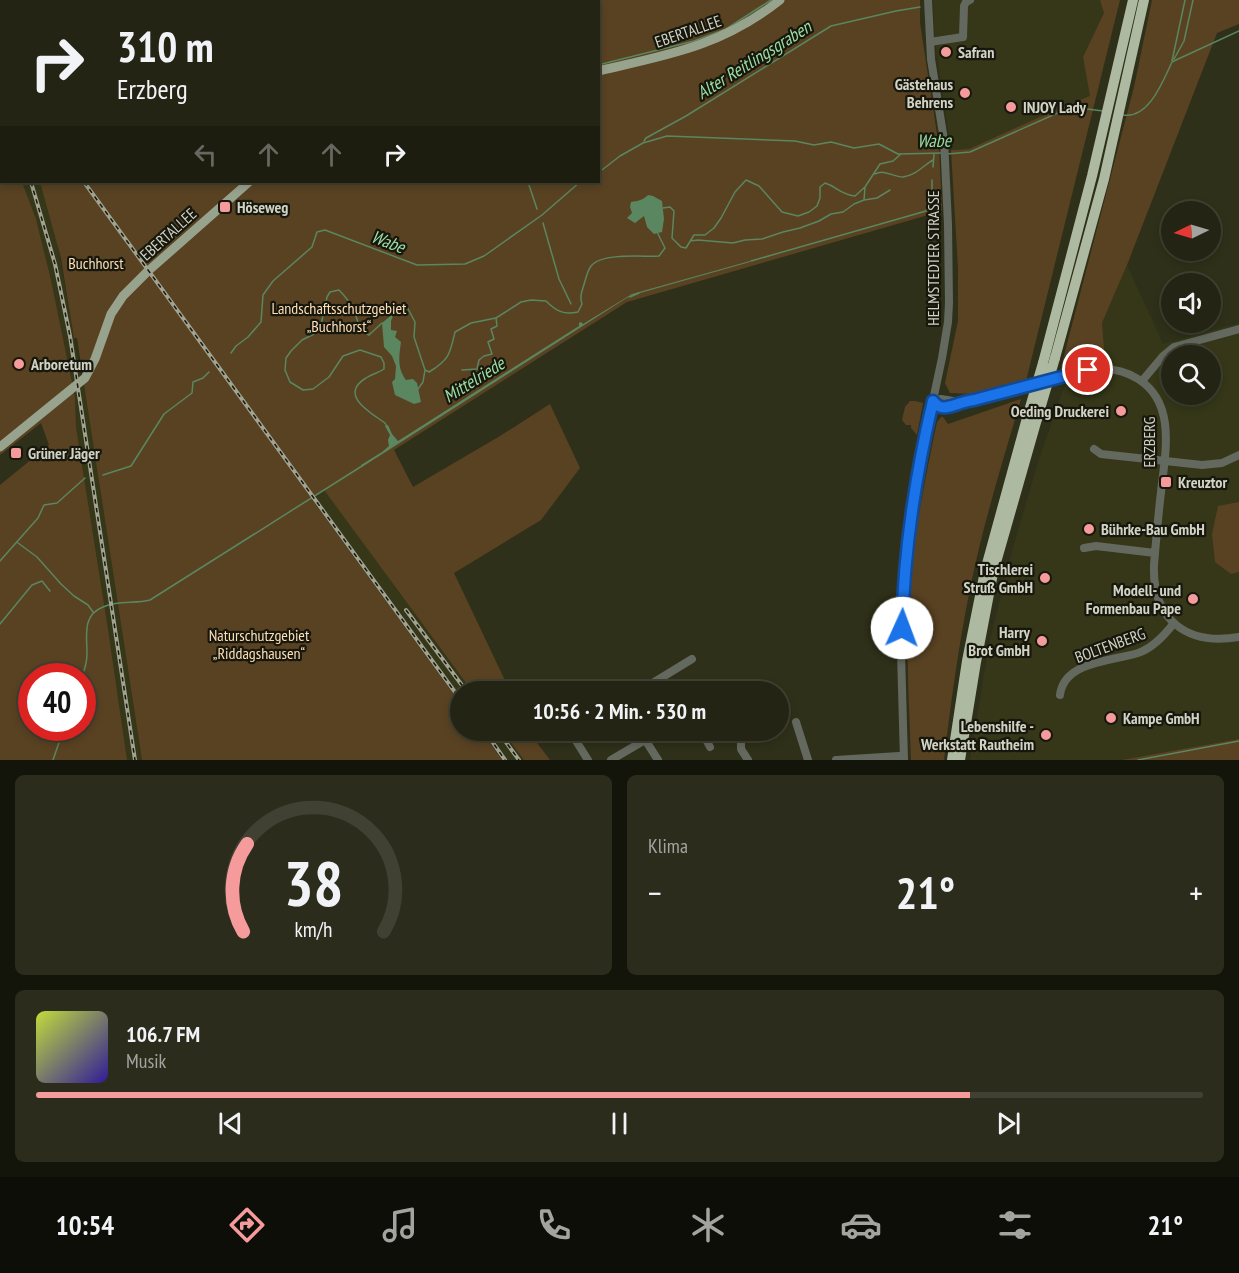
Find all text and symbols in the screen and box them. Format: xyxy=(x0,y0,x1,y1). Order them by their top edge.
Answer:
street label: EBERTALLEE xyxy=(652,10,724,52)
water label: Alter Reitlingsgraben xyxy=(692,15,816,104)
text: 310 m xyxy=(117,19,214,74)
icon: right xyxy=(18,24,96,102)
place label: Safran xyxy=(958,42,994,62)
marker: Safran xyxy=(939,45,953,59)
text: Erzberg xyxy=(117,72,188,106)
place label: Gästehaus Behrens xyxy=(895,74,953,112)
marker: Gästehaus Behrens xyxy=(958,86,972,100)
place label: INJOY Lady xyxy=(1023,97,1087,117)
marker: INJOY Lady xyxy=(1004,100,1018,114)
water label: Wabe xyxy=(917,129,953,152)
icon: left xyxy=(189,138,222,171)
icon: ahead xyxy=(252,138,285,171)
icon: ahead xyxy=(315,138,348,171)
icon: right xyxy=(378,138,411,171)
street label: HELMSTEDTER STRASSE xyxy=(923,190,943,326)
place label: Höseweg xyxy=(237,197,288,217)
marker: Höseweg xyxy=(218,200,232,214)
north arrow xyxy=(1161,201,1221,261)
map controls xyxy=(1161,201,1221,405)
street label: EBERTALLEE xyxy=(136,203,200,265)
water label: Wabe xyxy=(368,225,410,259)
park label: Buchhorst xyxy=(68,253,124,273)
button: sound xyxy=(1161,273,1221,333)
park label: Landschaftsschutzgebiet „Buchhorst“ xyxy=(271,298,407,336)
pin xyxy=(1062,344,1113,395)
button: search xyxy=(1161,345,1221,405)
water label: Mittelriede xyxy=(439,351,510,407)
icon: arrive xyxy=(1071,353,1104,386)
place label: Arboretum xyxy=(30,354,92,374)
marker: Arboretum xyxy=(12,357,26,371)
place label: Oeding Druckerei xyxy=(1011,401,1109,421)
marker: Oeding Druckerei xyxy=(1114,404,1128,418)
street label: ERZBERG xyxy=(1139,416,1159,467)
place label: Grüner Jäger xyxy=(28,443,100,463)
marker: Grüner Jäger xyxy=(9,446,23,460)
place label: Kreuztor xyxy=(1178,472,1227,492)
marker: Kreuztor xyxy=(1159,475,1173,489)
place label: Bührke-Bau GmbH xyxy=(1101,519,1205,539)
marker: Bührke-Bau GmbH xyxy=(1082,522,1096,536)
place label: Tischlerei Struß GmbH xyxy=(964,559,1033,597)
marker: Tischlerei Struß GmbH xyxy=(1038,571,1052,585)
place label: Modell- und Formenbau Pape xyxy=(1086,580,1181,618)
marker: Modell- und Formenbau Pape xyxy=(1186,592,1200,606)
position arrow xyxy=(870,596,934,660)
place label: Harry Brot GmbH xyxy=(968,622,1031,660)
street label: BOLTENBERG xyxy=(1072,623,1148,667)
park label: Naturschutzgebiet „Riddagshausen“ xyxy=(209,625,310,663)
marker: Harry Brot GmbH xyxy=(1035,634,1049,648)
speed limit sign: 40 xyxy=(18,663,96,741)
text: 10:56 · 2 Min. · 530 m xyxy=(533,697,706,725)
place label: Kampe GmbH xyxy=(1123,708,1200,728)
marker: Kampe GmbH xyxy=(1104,711,1118,725)
place label: Lebenshilfe - Werkstatt Rautheim xyxy=(920,716,1034,754)
marker: Lebenshilfe - Werkstatt Rautheim xyxy=(1039,728,1053,742)
text: Klima xyxy=(648,833,688,859)
text: 38 xyxy=(284,842,343,923)
text: 21° xyxy=(896,863,955,921)
text: − xyxy=(648,871,662,914)
text: + xyxy=(1189,871,1203,914)
text: km/h xyxy=(294,915,333,943)
text: 106.7 FM xyxy=(126,1020,200,1048)
text: Musik xyxy=(126,1048,166,1074)
icon: previous xyxy=(214,1107,247,1140)
icon: pause xyxy=(603,1107,636,1140)
icon: next xyxy=(992,1107,1025,1140)
icon: directions xyxy=(226,1204,268,1246)
icon: music xyxy=(379,1204,421,1246)
icon: phone xyxy=(533,1204,575,1246)
icon: climate xyxy=(687,1204,729,1246)
icon: car xyxy=(840,1204,882,1246)
icon: filters xyxy=(994,1204,1036,1246)
text: 10:54 xyxy=(56,1208,114,1242)
text: 21° xyxy=(1147,1208,1183,1242)

